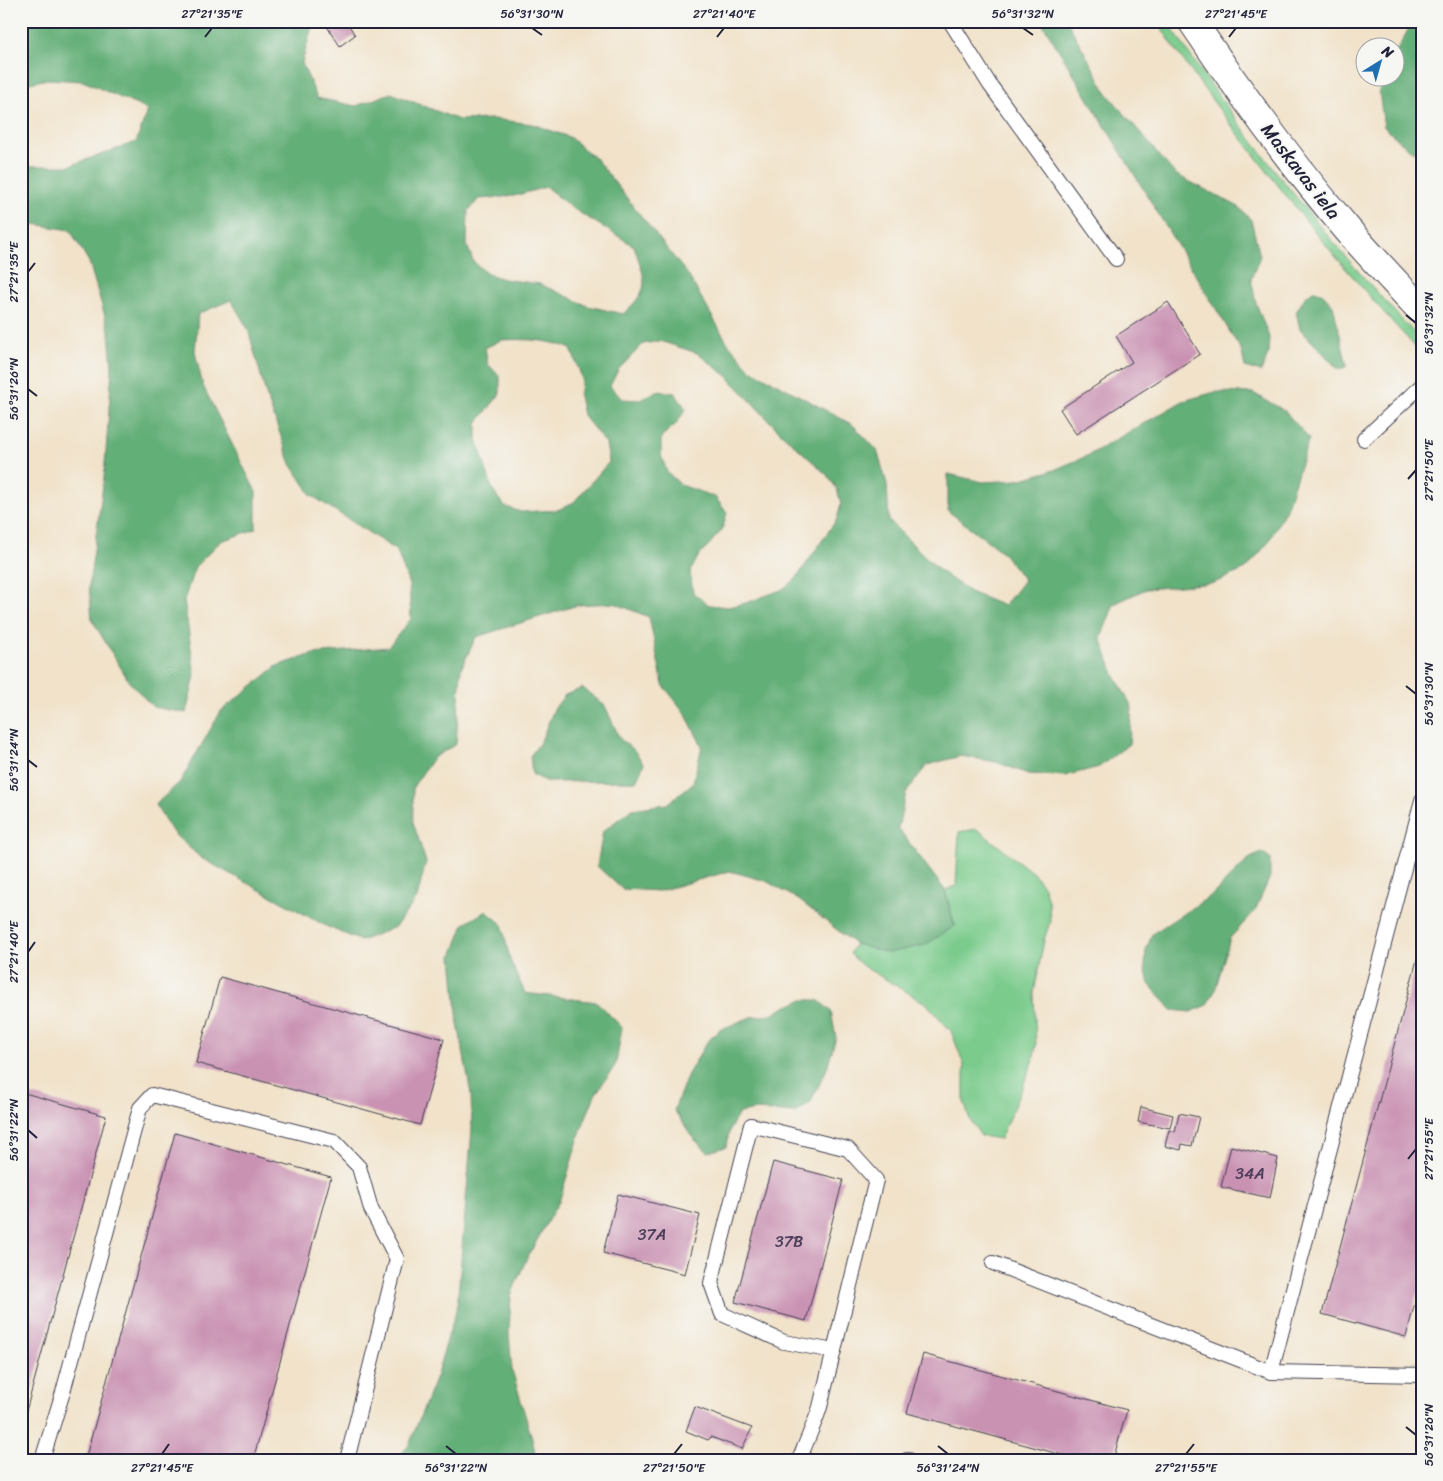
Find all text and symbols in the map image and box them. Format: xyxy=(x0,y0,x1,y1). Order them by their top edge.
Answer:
text: 27°21'35"E xyxy=(181,3,244,25)
text: 56°31'30"N xyxy=(501,3,564,25)
text: 27°21'40"E xyxy=(693,3,756,25)
text: 56°31'32"N xyxy=(992,3,1055,25)
text: 27°21'45"E xyxy=(1205,3,1268,25)
north arrow xyxy=(1356,38,1406,88)
text: N xyxy=(1375,39,1399,65)
street label: Maskavas iela xyxy=(1252,115,1350,227)
text: 27°21'35"E xyxy=(3,240,25,303)
text: 56°31'32"N xyxy=(1418,291,1440,354)
text: 56°31'26"N xyxy=(3,357,25,420)
text: 27°21'50"E xyxy=(1418,438,1440,501)
text: 56°31'30"N xyxy=(1418,662,1440,725)
text: 56°31'24"N xyxy=(3,728,25,792)
text: 27°21'40"E xyxy=(3,920,25,983)
text: 56°31'22"N xyxy=(3,1098,25,1161)
text: 27°21'55"E xyxy=(1418,1117,1440,1180)
house number: 34A xyxy=(1235,1159,1265,1188)
house number: 37A xyxy=(638,1220,666,1249)
house number: 37B xyxy=(775,1227,803,1256)
text: 56°31'26"N xyxy=(1418,1403,1440,1466)
text: 27°21'45"E xyxy=(131,1457,194,1479)
text: 56°31'22"N xyxy=(425,1457,488,1479)
text: 27°21'50"E xyxy=(643,1457,706,1479)
text: 56°31'24"N xyxy=(916,1457,980,1479)
text: 27°21'55"E xyxy=(1155,1457,1218,1479)

